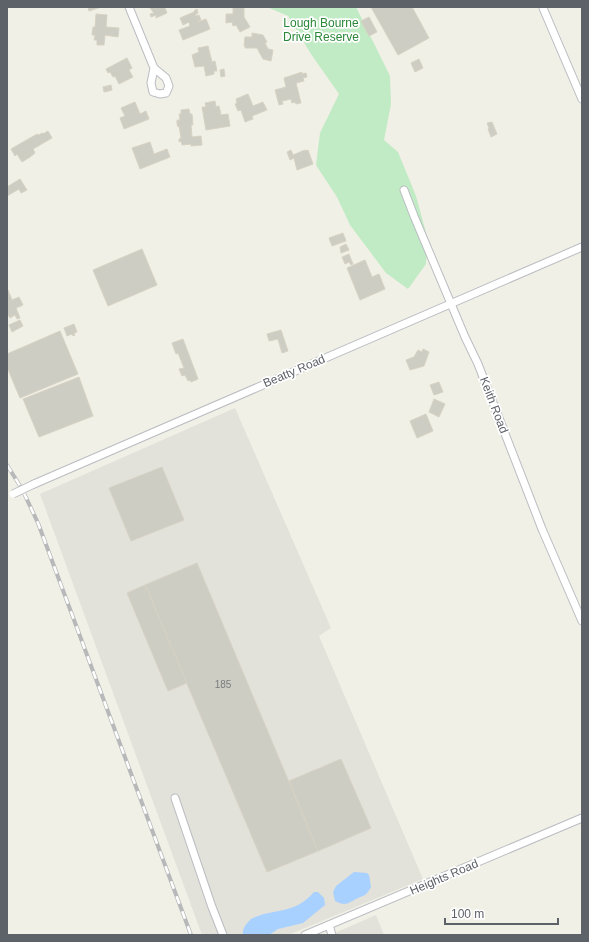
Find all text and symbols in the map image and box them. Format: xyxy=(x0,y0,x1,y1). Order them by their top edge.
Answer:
park label: Lough Bourne Drive Reserve xyxy=(283,16,359,44)
street label: Beatty Road xyxy=(261,352,327,390)
street label: Keith Road xyxy=(477,375,511,435)
house number: 185 xyxy=(215,679,232,690)
street label: Heights Road xyxy=(408,856,480,898)
scale bar xyxy=(445,900,558,926)
text: 100 m xyxy=(451,907,484,921)

